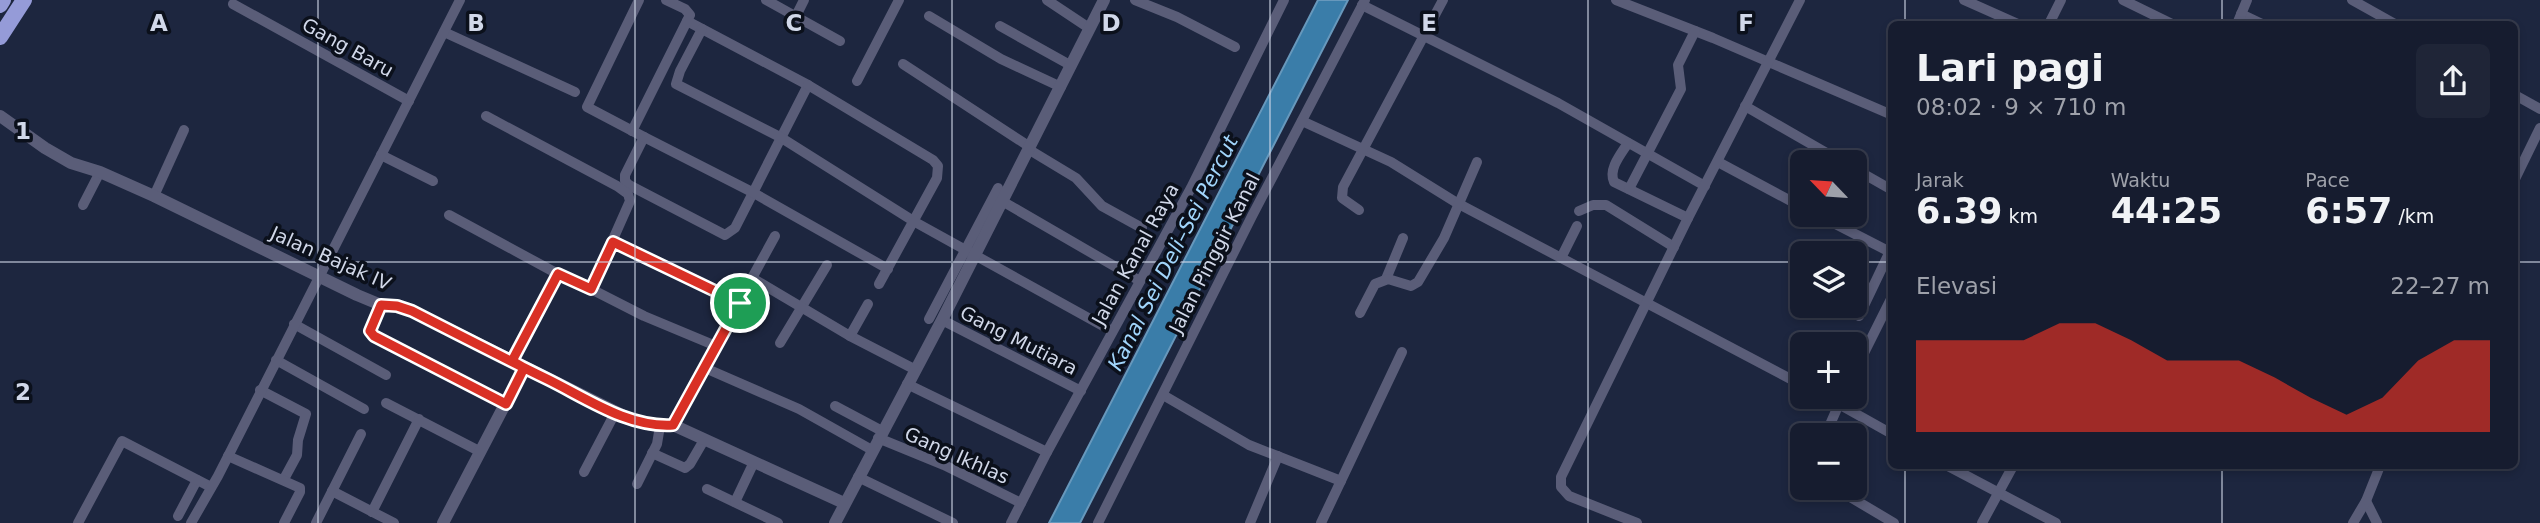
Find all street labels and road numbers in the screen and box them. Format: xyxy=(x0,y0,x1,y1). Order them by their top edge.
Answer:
street label: Gang Baru xyxy=(298,13,398,81)
street label: Jalan Pinggir Kanal xyxy=(1164,169,1264,338)
street label: Jalan Kanal Raya xyxy=(1087,179,1183,329)
street label: Jalan Bajak IV xyxy=(266,221,395,294)
street label: Gang Mutiara xyxy=(957,301,1081,379)
street label: Gang Ikhlas xyxy=(901,422,1013,488)

